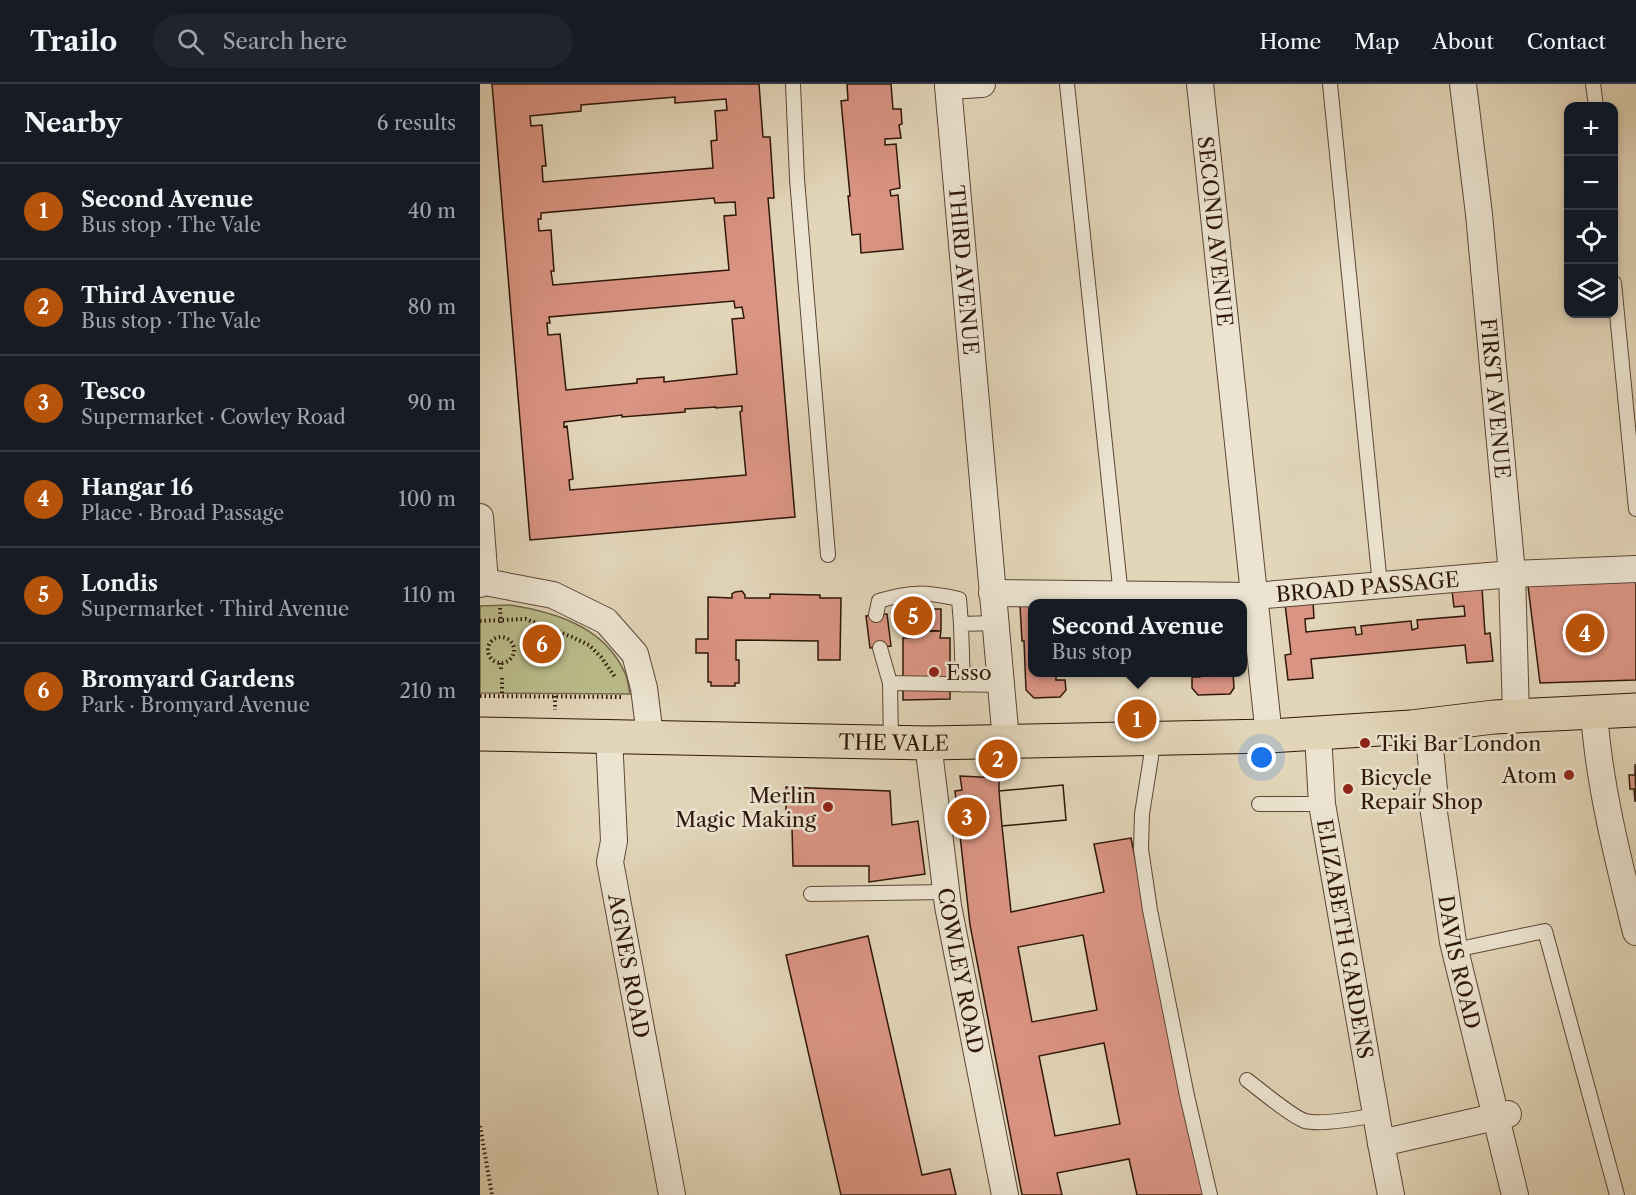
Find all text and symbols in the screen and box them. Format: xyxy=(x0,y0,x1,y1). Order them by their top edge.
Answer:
search box xyxy=(153,14,573,68)
text: Trailo xyxy=(30,24,117,58)
icon: search xyxy=(174,25,207,58)
text: Search here xyxy=(222,28,347,55)
text: Home xyxy=(1260,29,1321,54)
text: Map xyxy=(1354,29,1399,54)
text: About xyxy=(1432,29,1494,54)
text: Contact xyxy=(1527,29,1606,54)
map controls xyxy=(1564,102,1618,318)
button: + xyxy=(1564,102,1618,156)
text: Nearby xyxy=(24,107,122,139)
text: 6 results xyxy=(377,111,456,135)
street label: SECOND AVENUE xyxy=(1193,135,1238,328)
button: − xyxy=(1564,156,1618,210)
street label: THIRD AVENUE xyxy=(944,184,984,356)
text: Second Avenue xyxy=(81,186,253,213)
text: 1 xyxy=(39,199,48,223)
text: 40 m xyxy=(408,199,456,223)
button: locate xyxy=(1564,210,1618,264)
text: Bus stop · The Vale xyxy=(81,213,261,237)
button: layers xyxy=(1564,264,1618,318)
text: Third Avenue xyxy=(81,282,235,309)
text: 2 xyxy=(38,295,49,319)
text: 80 m xyxy=(408,295,456,319)
text: Bus stop · The Vale xyxy=(81,309,261,333)
street label: FIRST AVENUE xyxy=(1476,317,1516,480)
text: Tesco xyxy=(81,378,145,405)
text: 3 xyxy=(38,391,49,415)
text: 90 m xyxy=(408,391,456,415)
text: Supermarket · Cowley Road xyxy=(81,405,346,429)
text: Hangar 16 xyxy=(81,474,193,501)
text: 4 xyxy=(38,487,49,511)
text: 100 m xyxy=(398,487,456,511)
text: Place · Broad Passage xyxy=(81,501,284,525)
street label: BROAD PASSAGE xyxy=(1275,566,1460,607)
text: Londis xyxy=(81,570,158,597)
text: 5 xyxy=(38,583,49,607)
text: 110 m xyxy=(403,583,456,607)
pin: 5 xyxy=(894,594,932,638)
text: Supermarket · Third Avenue xyxy=(81,597,349,621)
popup xyxy=(1028,599,1247,677)
pin: 4 xyxy=(1566,610,1604,656)
text: Second Avenue xyxy=(1051,613,1224,640)
pin: 6 xyxy=(522,622,562,666)
text: Bus stop xyxy=(1051,640,1132,664)
place label: Esso xyxy=(946,660,992,685)
marker: Esso xyxy=(927,665,941,679)
text: Bromyard Gardens xyxy=(81,666,295,693)
text: 6 xyxy=(38,679,49,703)
text: 210 m xyxy=(399,679,456,703)
text: Park · Bromyard Avenue xyxy=(81,693,310,717)
pin: 1 xyxy=(1118,696,1156,742)
street label: THE VALE xyxy=(838,729,949,756)
place label: Tiki Bar London xyxy=(1377,731,1541,756)
pin: 2 xyxy=(978,736,1018,782)
marker: Tiki Bar London xyxy=(1358,736,1372,750)
your location xyxy=(1247,743,1276,772)
place label: Atom xyxy=(1501,763,1557,788)
place label: Bicycle Repair Shop xyxy=(1360,765,1483,814)
marker: Atom xyxy=(1562,768,1576,782)
marker: Bicycle Repair Shop xyxy=(1341,782,1355,796)
place label: Merlin Magic Making xyxy=(675,783,817,832)
pin: 3 xyxy=(948,794,986,840)
marker: Merlin Magic Making xyxy=(821,800,835,814)
street label: ELIZABETH GARDENS xyxy=(1312,817,1379,1061)
street label: COWLEY ROAD xyxy=(933,886,989,1056)
street label: AGNES ROAD xyxy=(603,890,655,1040)
street label: DAVIS ROAD xyxy=(1434,894,1486,1031)

